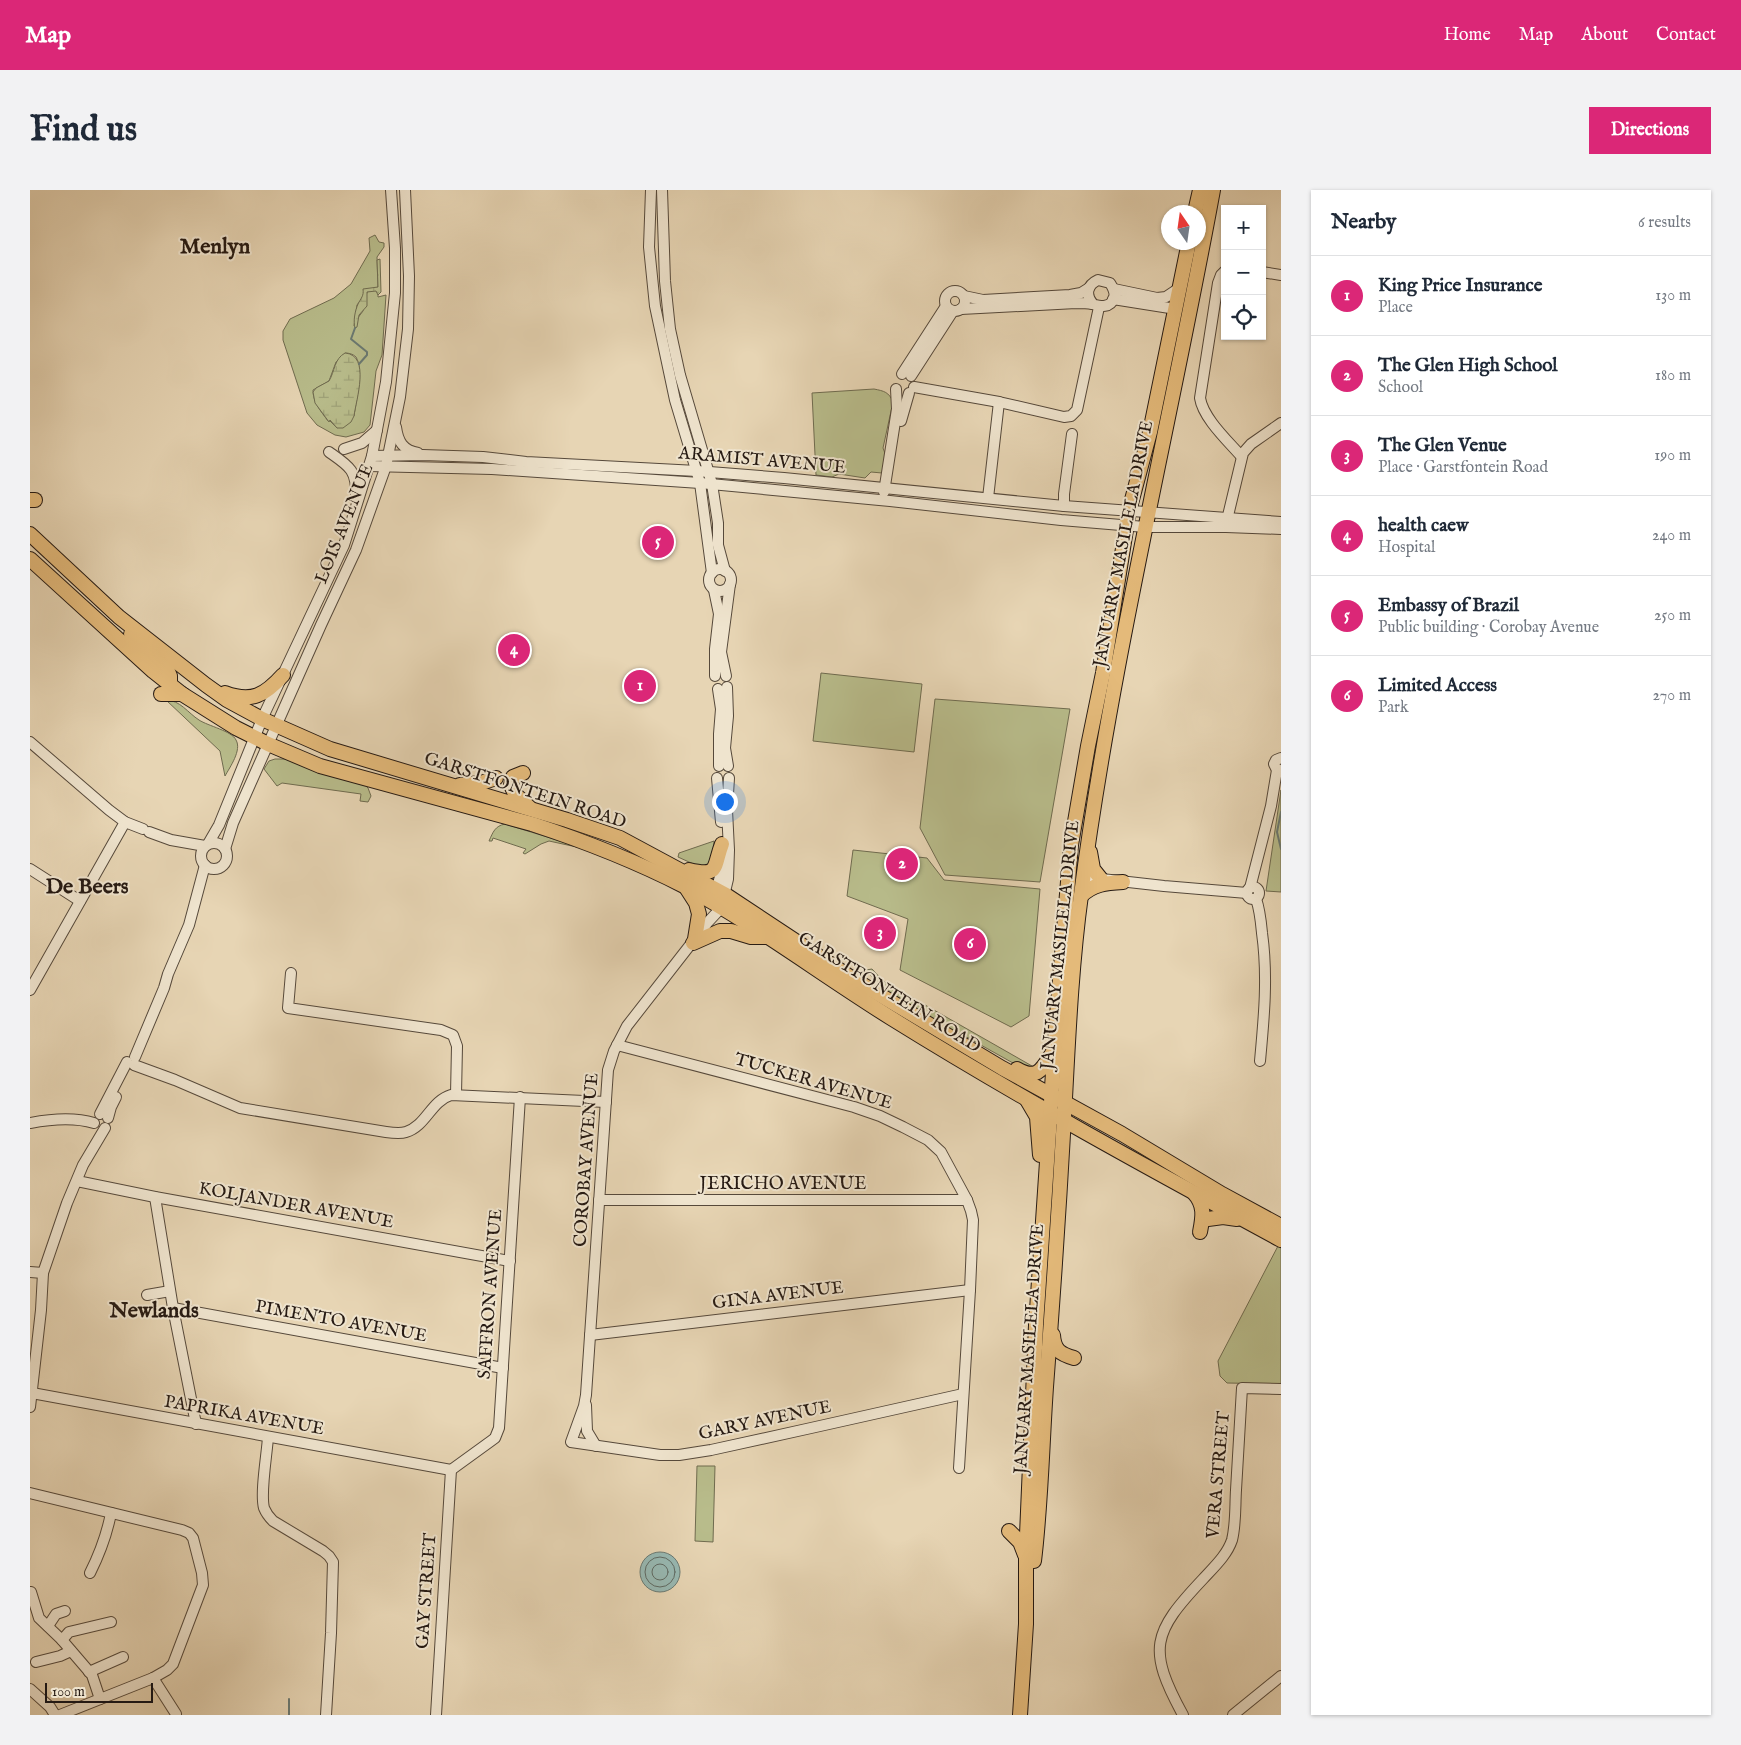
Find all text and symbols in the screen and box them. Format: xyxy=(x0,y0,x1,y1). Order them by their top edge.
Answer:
text: Map xyxy=(25,20,71,51)
text: Home xyxy=(1444,24,1491,47)
text: Map xyxy=(1519,24,1553,47)
text: About xyxy=(1581,24,1628,47)
text: Contact xyxy=(1656,24,1716,47)
button: Directions xyxy=(1589,107,1711,154)
text: Find us xyxy=(30,108,137,153)
north arrow xyxy=(1161,205,1206,250)
map controls xyxy=(1221,205,1266,340)
button: + xyxy=(1221,205,1266,250)
text: Nearby xyxy=(1331,209,1396,236)
text: 6 results xyxy=(1638,213,1691,233)
district label: Menlyn xyxy=(180,233,251,261)
button: − xyxy=(1221,250,1266,295)
text: King Price Insurance xyxy=(1378,274,1542,298)
text: 1 xyxy=(1344,286,1350,306)
text: 130 m xyxy=(1655,286,1691,306)
button: locate xyxy=(1221,295,1266,340)
text: Place xyxy=(1378,298,1413,318)
text: The Glen High School xyxy=(1378,354,1558,378)
text: 2 xyxy=(1343,366,1351,386)
text: 180 m xyxy=(1655,366,1691,386)
text: School xyxy=(1378,378,1423,398)
street label: JANUARY MASILELA DRIVE xyxy=(1088,419,1159,671)
text: The Glen Venue xyxy=(1378,434,1507,458)
street label: ARAMIST AVENUE xyxy=(676,442,847,480)
text: 3 xyxy=(1344,446,1350,466)
text: 190 m xyxy=(1654,446,1691,466)
text: Place · Garstfontein Road xyxy=(1378,458,1548,478)
street label: LOIS AVENUE xyxy=(310,461,380,587)
text: health caew xyxy=(1378,514,1469,538)
pin: 5 xyxy=(642,523,674,561)
text: 4 xyxy=(1343,526,1351,546)
text: 240 m xyxy=(1652,526,1691,546)
text: Hospital xyxy=(1378,538,1435,558)
text: Embassy of Brazil xyxy=(1378,594,1519,618)
text: 5 xyxy=(1344,606,1350,626)
text: 250 m xyxy=(1654,606,1691,626)
text: Public building · Corobay Avenue xyxy=(1378,618,1599,638)
pin: 4 xyxy=(498,631,530,669)
pin: 1 xyxy=(624,667,656,705)
text: Limited Access xyxy=(1378,674,1497,698)
text: 6 xyxy=(1344,686,1350,706)
text: 270 m xyxy=(1652,686,1691,706)
text: Park xyxy=(1378,698,1408,718)
street label: GARSTFONTEIN ROAD xyxy=(421,747,629,835)
your location xyxy=(712,789,738,815)
street label: JANUARY MASILELA DRIVE xyxy=(1036,819,1086,1073)
pin: 2 xyxy=(886,845,918,883)
district label: De Beers xyxy=(45,873,129,901)
pin: 3 xyxy=(864,914,896,952)
pin: 6 xyxy=(954,925,986,963)
street label: GARSTFONTEIN ROAD xyxy=(793,927,985,1059)
street label: TUCKER AVENUE xyxy=(731,1048,895,1116)
street label: COROBAY AVENUE xyxy=(569,1072,605,1248)
street label: JERICHO AVENUE xyxy=(698,1173,866,1196)
street label: KOLJANDER AVENUE xyxy=(197,1178,395,1234)
street label: SAFFRON AVENUE xyxy=(474,1208,508,1380)
street label: JANUARY MASILELA DRIVE xyxy=(1010,1223,1050,1477)
street label: GINA AVENUE xyxy=(711,1277,845,1315)
street label: PIMENTO AVENUE xyxy=(253,1296,429,1348)
district label: Newlands xyxy=(108,1297,199,1325)
street label: PAPRIKA AVENUE xyxy=(162,1391,326,1441)
street label: GARY AVENUE xyxy=(697,1396,833,1446)
street label: VERA STREET xyxy=(1202,1410,1236,1541)
street label: GAY STREET xyxy=(411,1532,443,1650)
scale bar xyxy=(45,1680,152,1703)
text: 100 m xyxy=(52,1683,85,1701)

